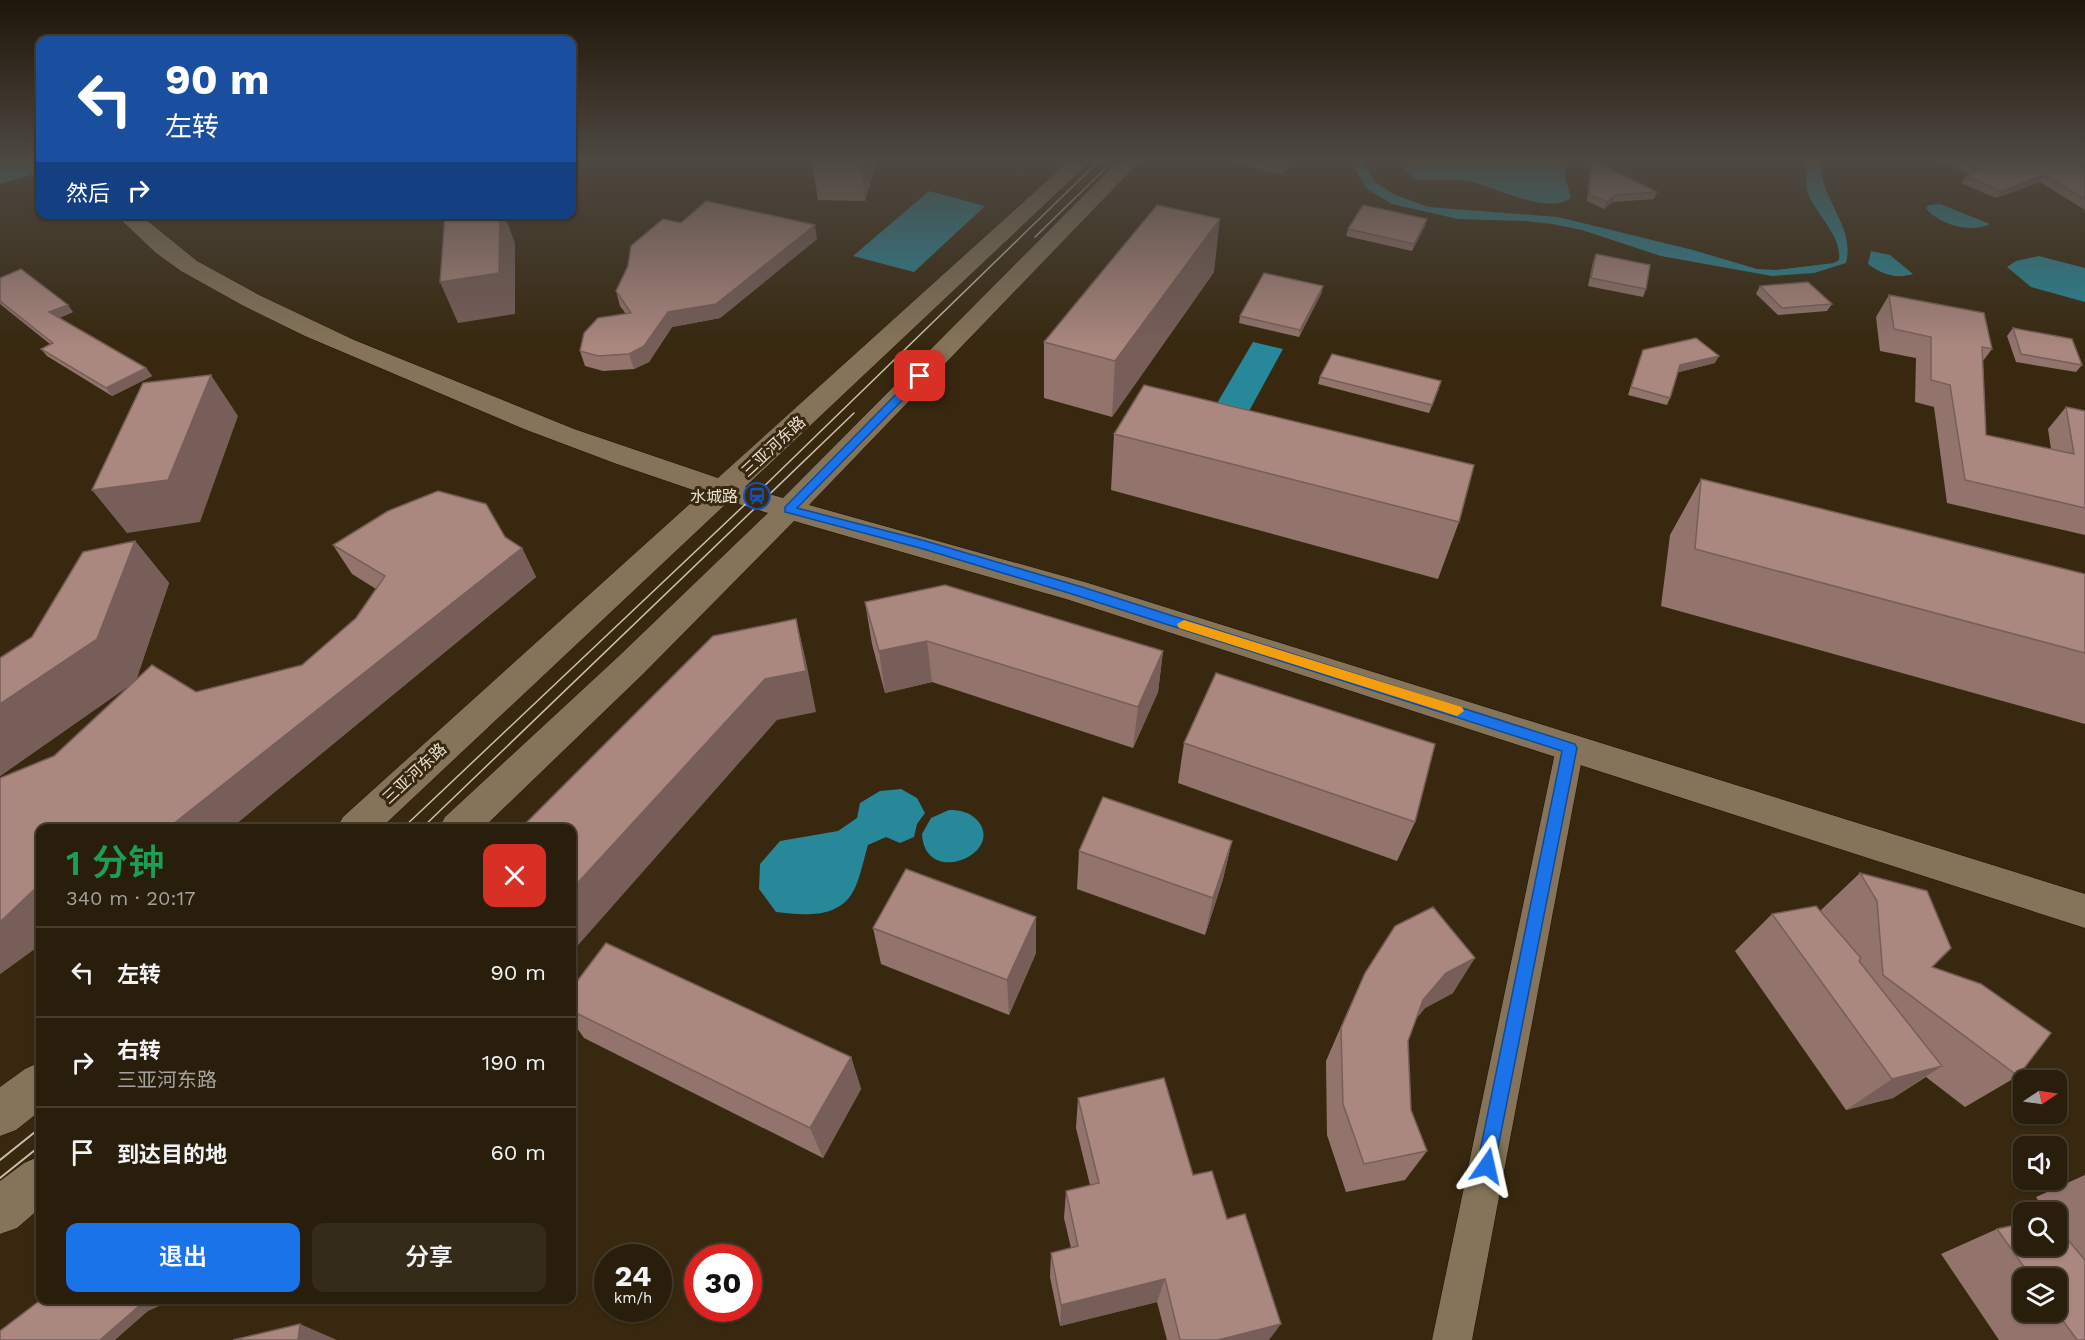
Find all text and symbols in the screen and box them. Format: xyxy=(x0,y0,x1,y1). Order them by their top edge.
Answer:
text: 90 m xyxy=(165,55,269,104)
icon: left xyxy=(66,60,144,138)
text: 左转 xyxy=(165,111,219,143)
icon: right xyxy=(122,174,155,207)
text: 然后 xyxy=(66,181,110,206)
pin xyxy=(894,350,945,401)
icon: arrive xyxy=(903,359,936,392)
street label: 三亚河东路 xyxy=(738,412,809,481)
station icon: 水城路 xyxy=(742,481,772,511)
place label: 水城路 xyxy=(690,487,738,506)
street label: 三亚河东路 xyxy=(379,739,450,808)
text: 1 分钟 xyxy=(66,842,164,884)
button: close xyxy=(483,844,546,907)
text: 340 m · 20:17 xyxy=(66,886,195,910)
icon: left xyxy=(66,956,99,989)
text: 90 m xyxy=(490,960,546,985)
text: 左转 xyxy=(117,962,161,987)
text: 右转 xyxy=(117,1038,161,1063)
icon: right xyxy=(66,1046,99,1079)
text: 190 m xyxy=(482,1050,546,1075)
text: 三亚河东路 xyxy=(117,1068,217,1092)
north arrow xyxy=(2013,1070,2067,1124)
map controls xyxy=(2013,1070,2067,1322)
position arrow xyxy=(1455,1134,1519,1198)
icon: arrive xyxy=(66,1136,99,1169)
button: sound xyxy=(2013,1136,2067,1190)
text: 60 m xyxy=(490,1140,546,1165)
text: 到达目的地 xyxy=(117,1142,227,1167)
button: search xyxy=(2013,1202,2067,1256)
button: 退出 xyxy=(66,1223,300,1292)
button: 分享 xyxy=(312,1223,546,1292)
speed limit sign: 30 xyxy=(684,1244,762,1322)
text: 24 xyxy=(615,1258,651,1293)
button: layers xyxy=(2013,1268,2067,1322)
text: km/h xyxy=(614,1289,652,1307)

